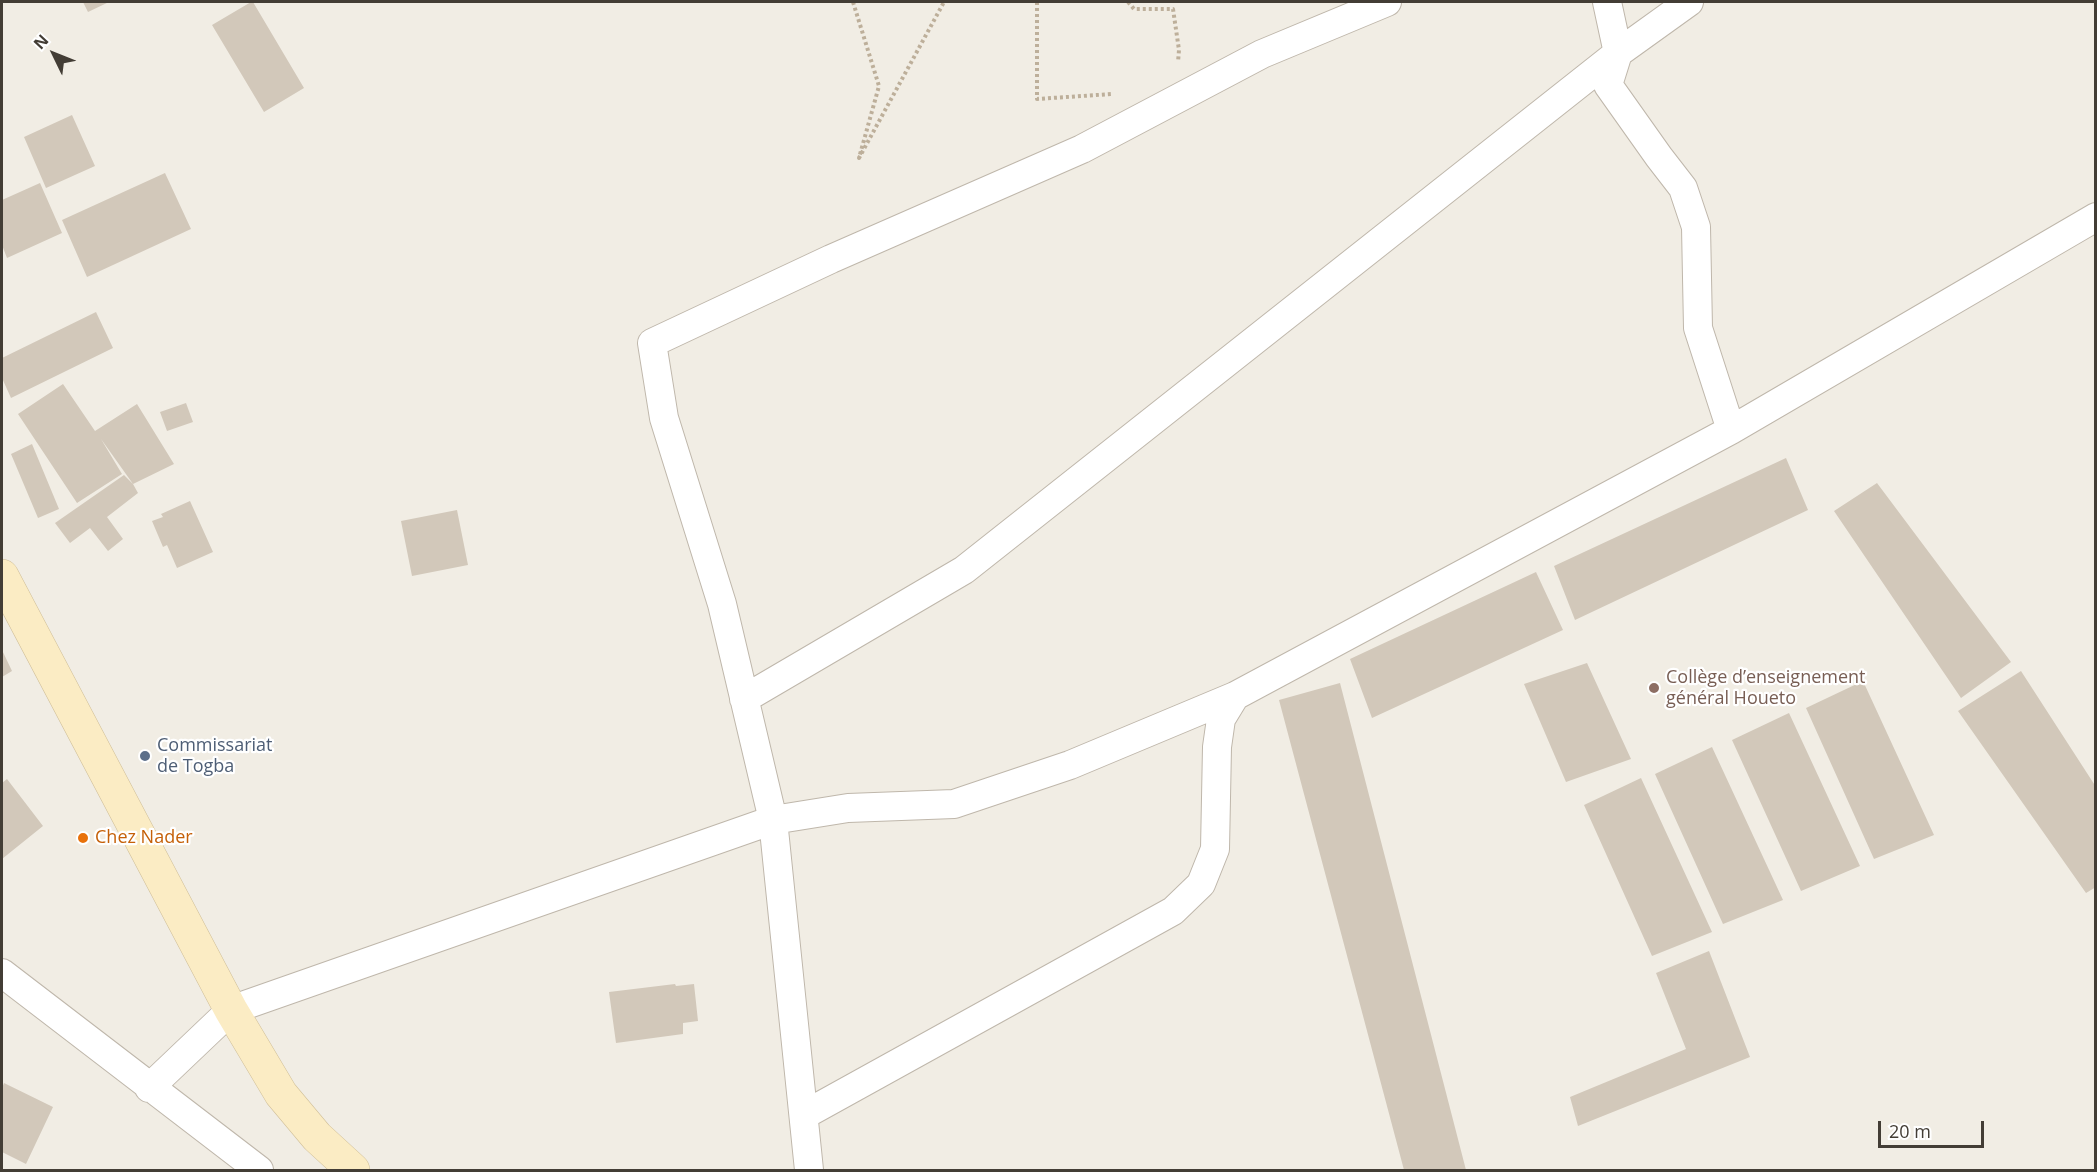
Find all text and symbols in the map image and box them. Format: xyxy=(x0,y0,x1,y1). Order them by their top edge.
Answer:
north arrow xyxy=(24,24,84,84)
text: N xyxy=(28,29,53,54)
place label: Collège d’enseignement général Houeto xyxy=(1666,667,1866,710)
marker: Collège d’enseignement général Houeto xyxy=(1647,681,1661,695)
place label: Commissariat de Togba xyxy=(157,735,273,777)
marker: Commissariat de Togba xyxy=(138,749,152,763)
place label: Chez Nader xyxy=(95,827,193,849)
marker: Chez Nader xyxy=(76,831,90,845)
scale bar xyxy=(1881,1109,1988,1147)
text: 20 m xyxy=(1889,1119,1931,1143)

